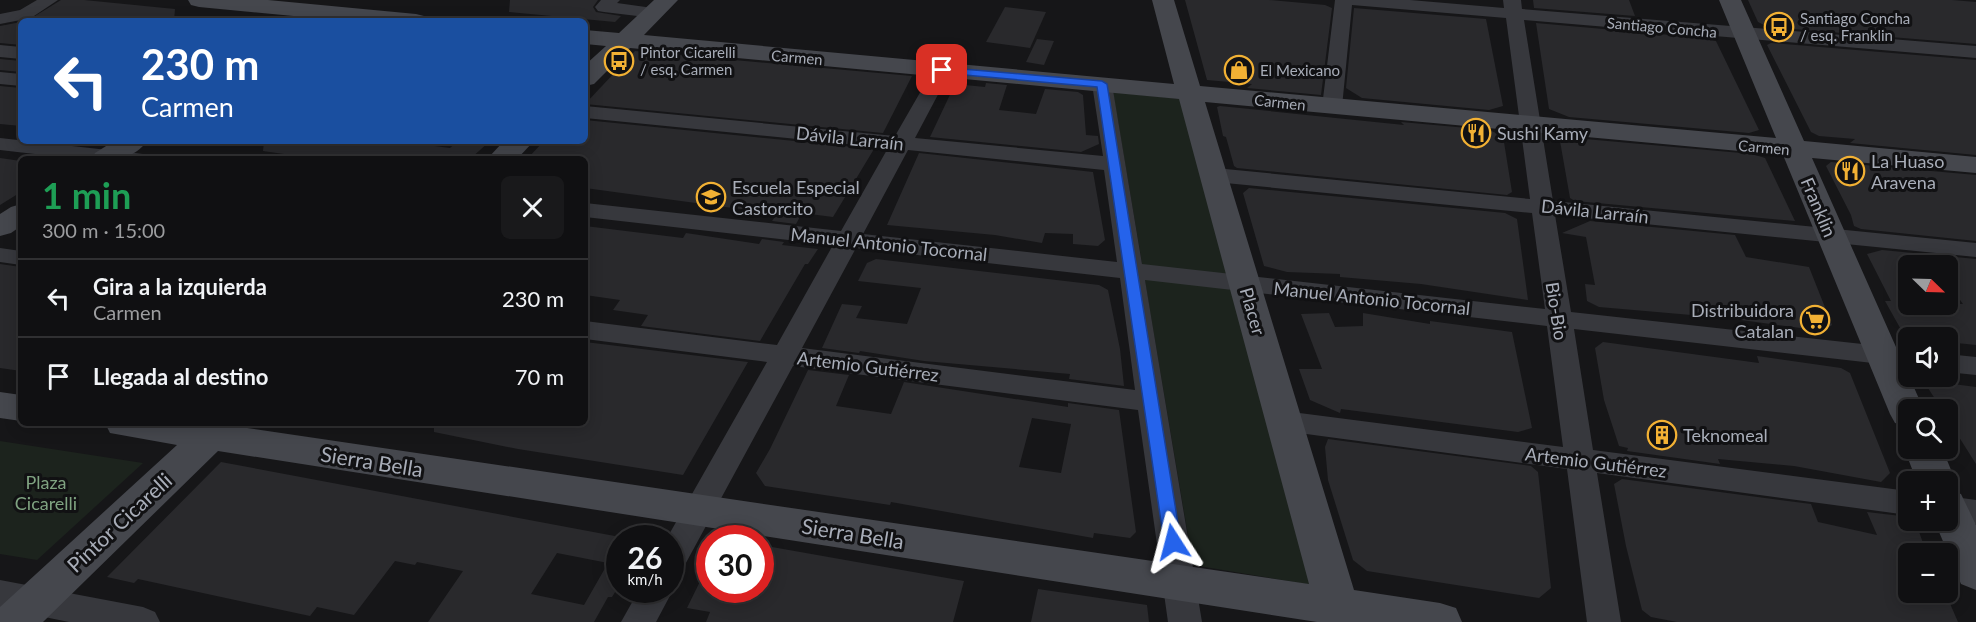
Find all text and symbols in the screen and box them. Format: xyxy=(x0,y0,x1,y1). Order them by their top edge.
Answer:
place label: Santiago Concha / esq. Franklin xyxy=(1800,9,1910,44)
bus stop icon: Santiago Concha / esq. Franklin xyxy=(1763,11,1795,43)
street label: Santiago Concha xyxy=(1606,13,1718,41)
text: 230 m xyxy=(141,39,259,89)
icon: left xyxy=(42,42,120,120)
place label: Pintor Cicarelli / esq. Carmen xyxy=(640,43,736,78)
pin xyxy=(916,44,967,95)
bus stop icon: Pintor Cicarelli / esq. Carmen xyxy=(603,45,635,77)
street label: Carmen xyxy=(771,46,823,68)
icon: arrive xyxy=(925,53,958,86)
shop icon: El Mexicano xyxy=(1223,54,1255,86)
place label: El Mexicano xyxy=(1260,61,1340,79)
text: Carmen xyxy=(141,90,234,123)
street label: Carmen xyxy=(1253,90,1307,114)
restaurant icon: Sushi Kamy xyxy=(1460,117,1492,149)
street label: Dávila Larraín xyxy=(795,121,905,155)
place label: Sushi Kamy xyxy=(1497,122,1589,144)
street label: Carmen xyxy=(1738,136,1790,158)
place label: La Huaso Aravena xyxy=(1871,150,1944,193)
restaurant icon: La Huaso Aravena xyxy=(1834,155,1866,187)
text: 1 min xyxy=(42,173,131,217)
street label: Franklin xyxy=(1797,174,1841,240)
button: close xyxy=(501,176,564,239)
place label: Escuela Especial Castorcito xyxy=(732,176,860,219)
school or university icon: Escuela Especial Castorcito xyxy=(695,181,727,213)
street label: Dávila Larraín xyxy=(1540,194,1650,228)
text: 300 m · 15:00 xyxy=(42,218,165,242)
street label: Manuel Antonio Tocornal xyxy=(790,223,988,265)
north arrow xyxy=(1898,255,1958,315)
map controls xyxy=(1898,255,1958,603)
text: Gira a la izquierda xyxy=(93,273,267,300)
street label: Manuel Antonio Tocornal xyxy=(1273,277,1471,319)
street label: Bio-Bio xyxy=(1542,280,1572,342)
icon: left xyxy=(42,282,75,315)
text: 230 m xyxy=(502,285,564,312)
street label: Placer xyxy=(1236,285,1270,338)
place label: Distribuidora Catalan xyxy=(1691,299,1794,342)
text: Carmen xyxy=(93,300,162,324)
supermarket icon: Distribuidora Catalan xyxy=(1799,304,1831,336)
button: sound xyxy=(1898,327,1958,387)
street label: Artemio Gutiérrez xyxy=(796,346,940,386)
icon: arrive xyxy=(42,360,75,393)
text: Llegada al destino xyxy=(93,363,269,390)
text: 70 m xyxy=(515,363,564,390)
button: search xyxy=(1898,399,1958,459)
building icon: Teknomeal xyxy=(1646,419,1678,451)
place label: Teknomeal xyxy=(1683,424,1768,446)
street label: Sierra Bella xyxy=(319,441,425,481)
street label: Artemio Gutiérrez xyxy=(1524,442,1668,482)
street label: Pintor Cicarelli xyxy=(62,467,176,577)
park label: Plaza Cicarelli xyxy=(15,471,77,514)
button: + xyxy=(1898,471,1958,531)
position arrow xyxy=(1141,510,1205,574)
street label: Sierra Bella xyxy=(800,513,906,553)
speed limit sign: 30 xyxy=(696,525,774,603)
text: 26 xyxy=(628,539,662,575)
button: − xyxy=(1898,543,1958,603)
text: km/h xyxy=(627,570,663,588)

